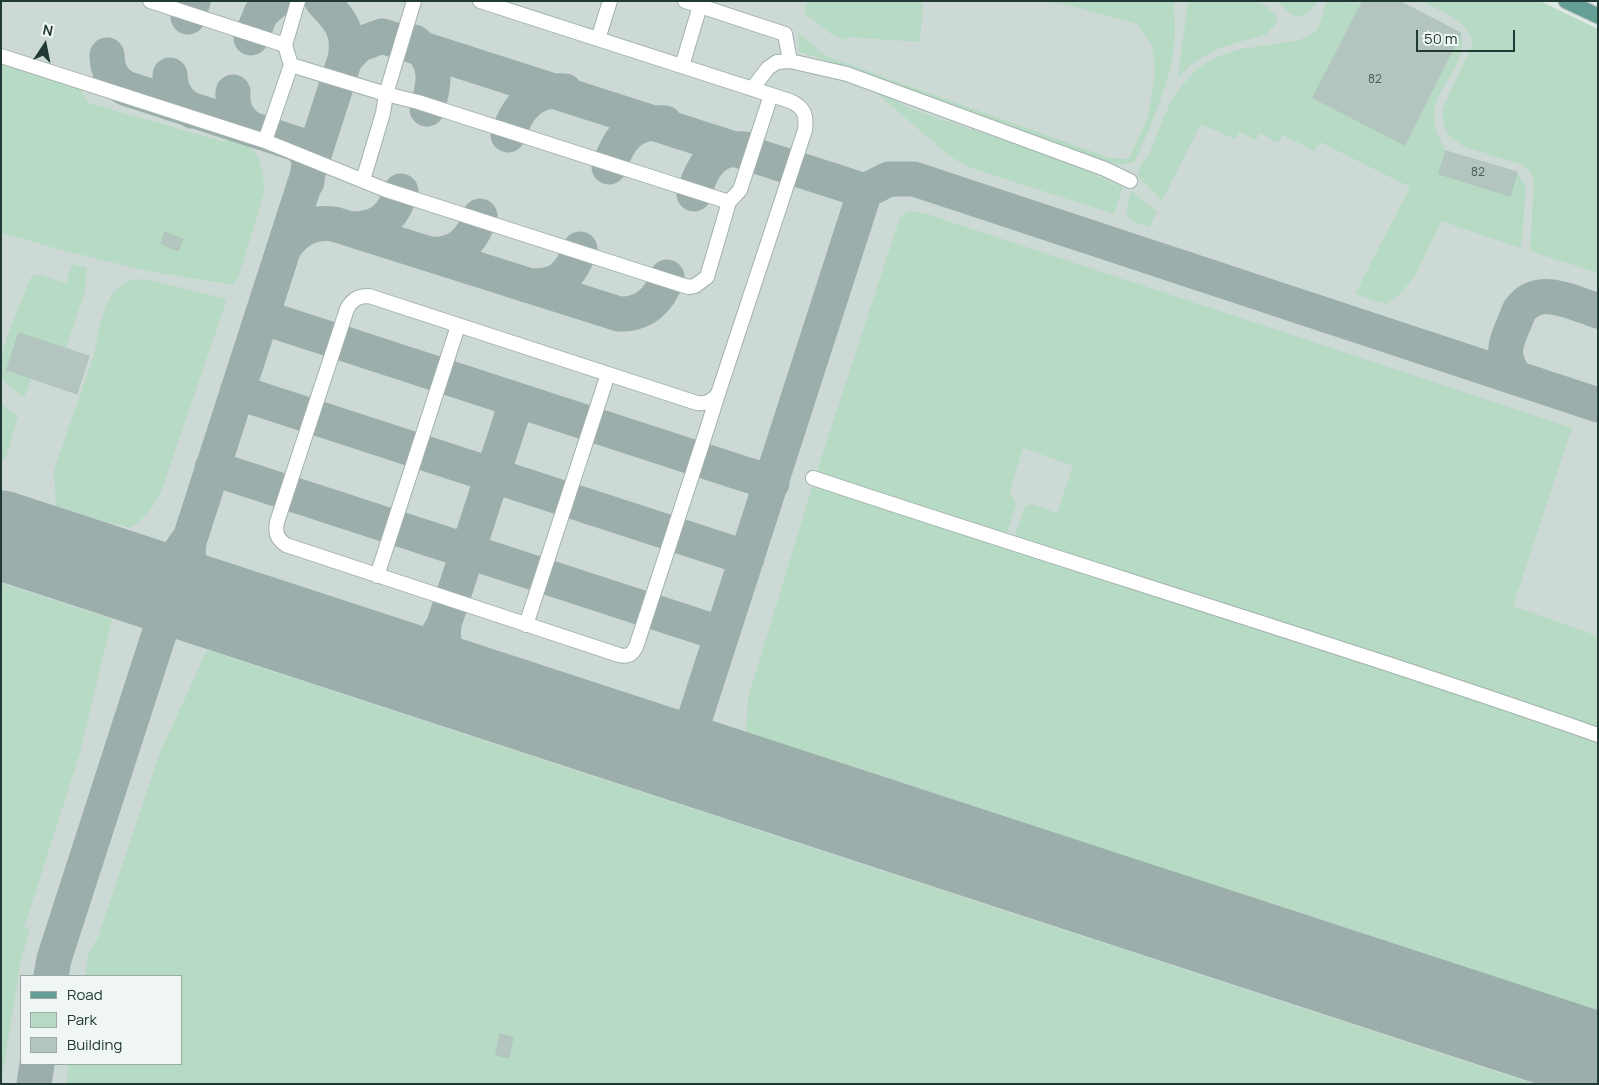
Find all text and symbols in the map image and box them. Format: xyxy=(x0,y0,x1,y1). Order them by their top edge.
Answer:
text: N xyxy=(41,19,55,40)
north arrow xyxy=(20,20,70,70)
scale bar xyxy=(1419,20,1518,52)
text: 50 m xyxy=(1424,28,1458,49)
house number: 82 xyxy=(1368,73,1382,87)
house number: 82 xyxy=(1471,166,1485,180)
legend xyxy=(20,975,182,1065)
text: Road xyxy=(67,984,103,1005)
text: Park xyxy=(67,1009,97,1030)
text: Building xyxy=(67,1034,122,1055)

